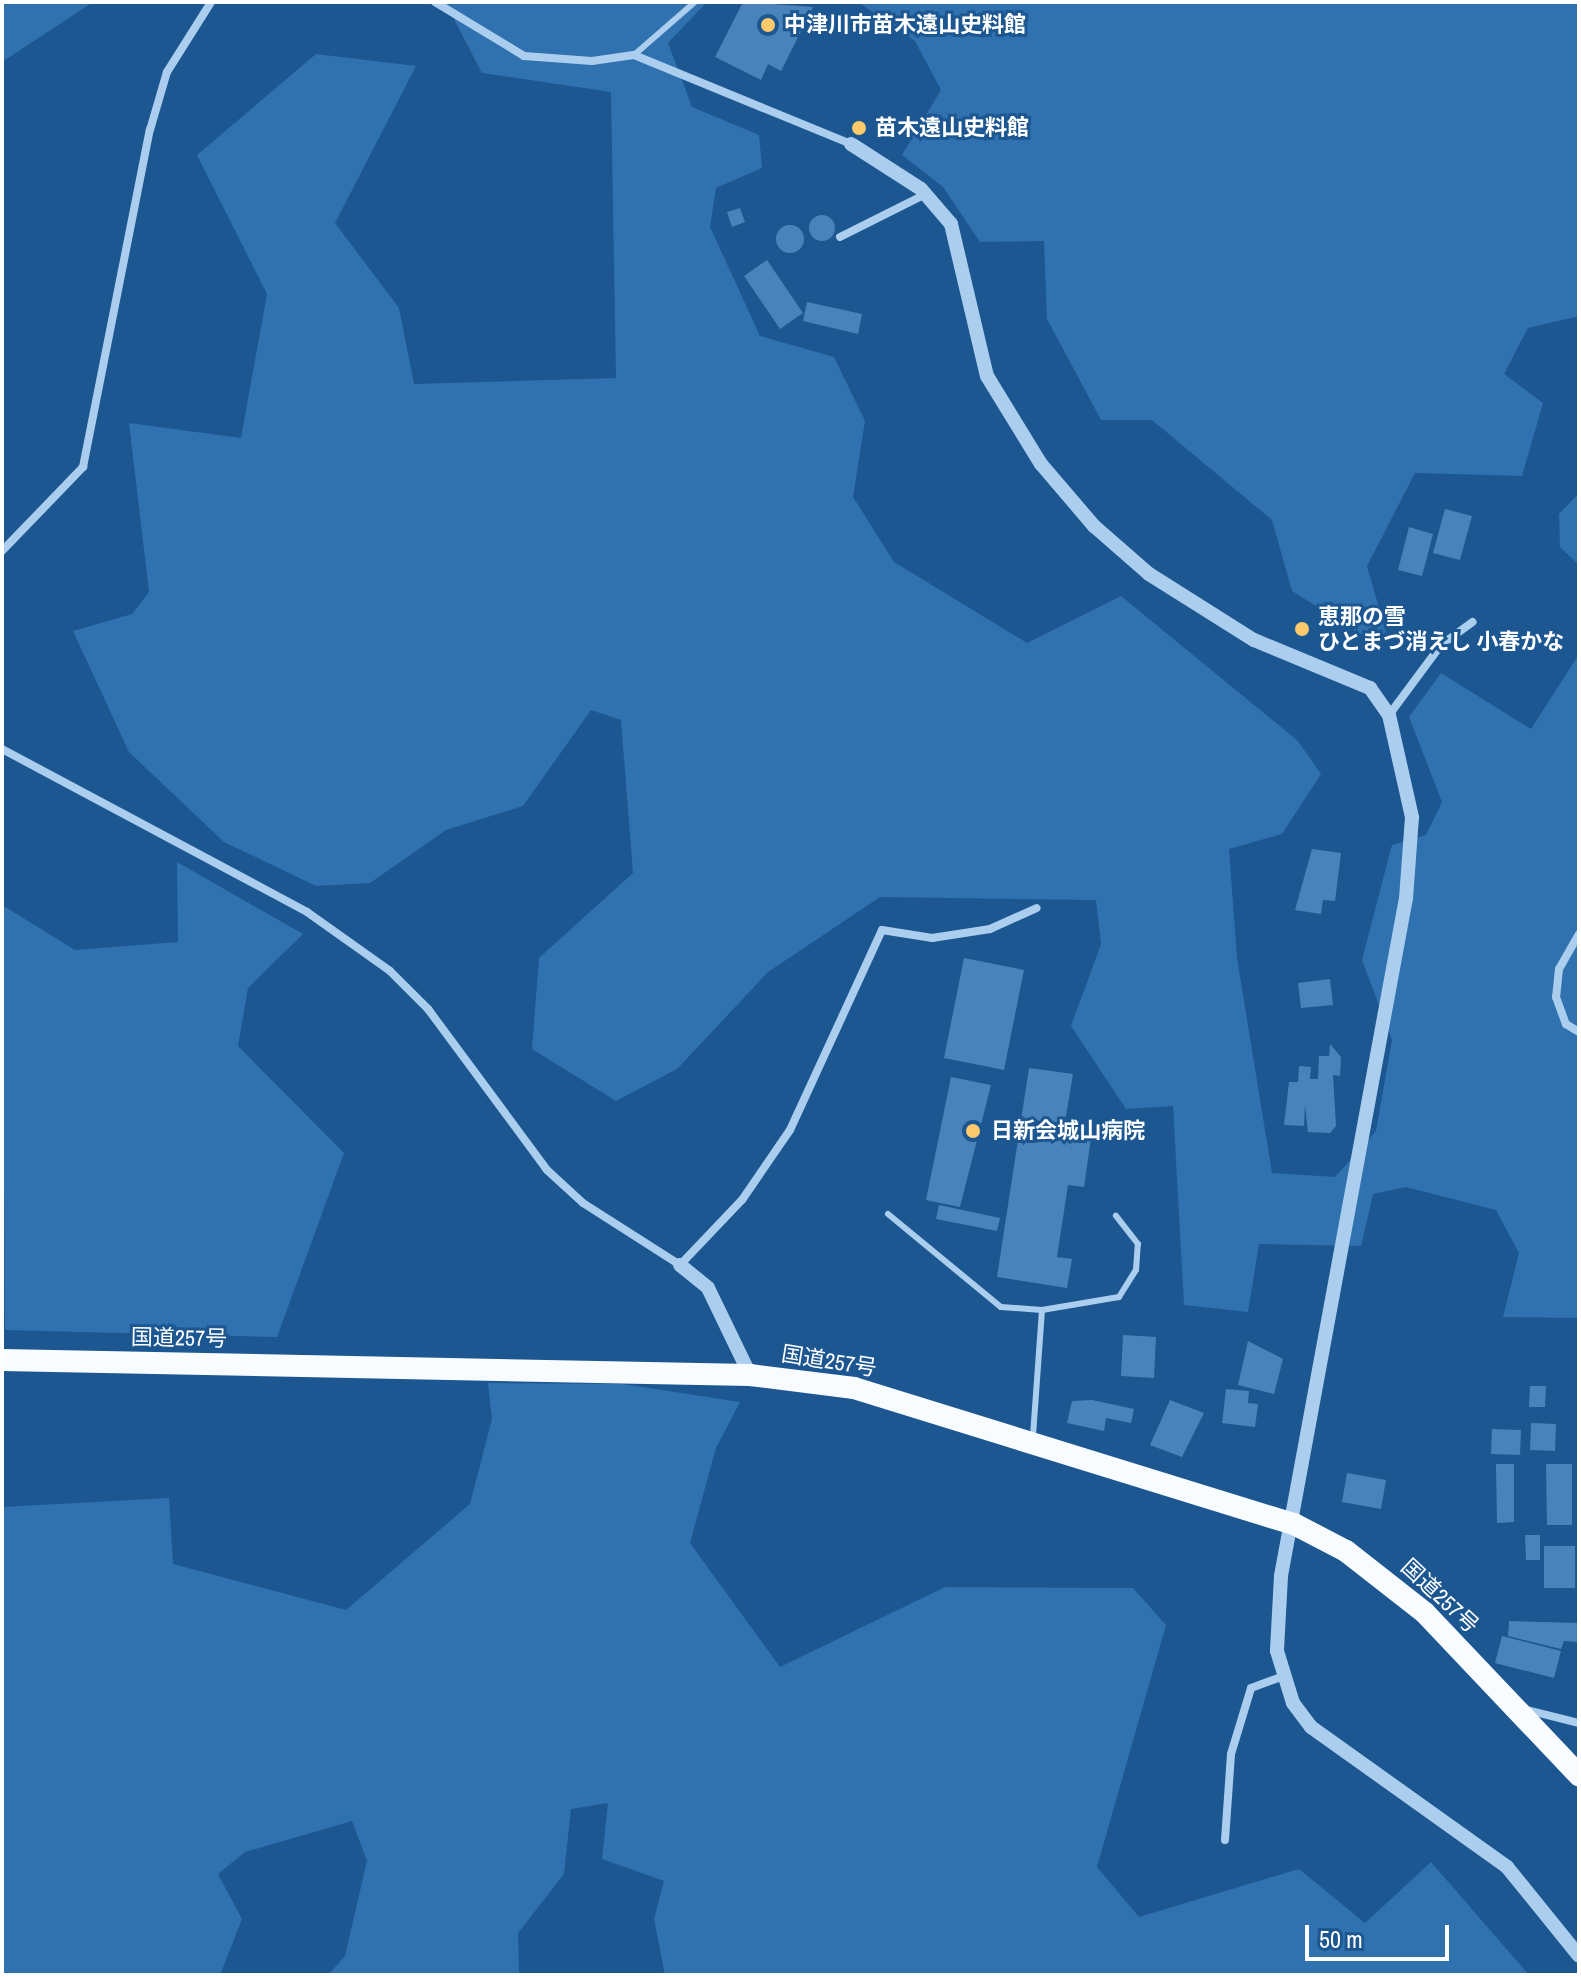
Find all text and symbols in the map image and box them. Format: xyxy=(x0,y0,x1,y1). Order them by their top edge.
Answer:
place label: 中津川市苗木遠山史料館 xyxy=(784,12,1026,38)
marker: 中津川市苗木遠山史料館 xyxy=(759,16,777,34)
place label: 苗木遠山史料館 xyxy=(875,115,1029,141)
marker: 苗木遠山史料館 xyxy=(850,119,868,137)
place label: 恵那の雪 ひとまづ消えし 小春かな xyxy=(1318,603,1565,654)
marker: 恵那の雪 ひとまづ消えし 小春かな xyxy=(1293,620,1311,638)
place label: 日新会城山病院 xyxy=(991,1118,1145,1144)
marker: 日新会城山病院 xyxy=(962,1120,984,1142)
street label: 国道257号 xyxy=(131,1324,227,1352)
street label: 国道257号 xyxy=(779,1340,879,1382)
street label: 国道257号 xyxy=(1396,1554,1484,1638)
scale bar xyxy=(1309,1909,1453,1959)
text: 50 m xyxy=(1319,1923,1363,1955)

